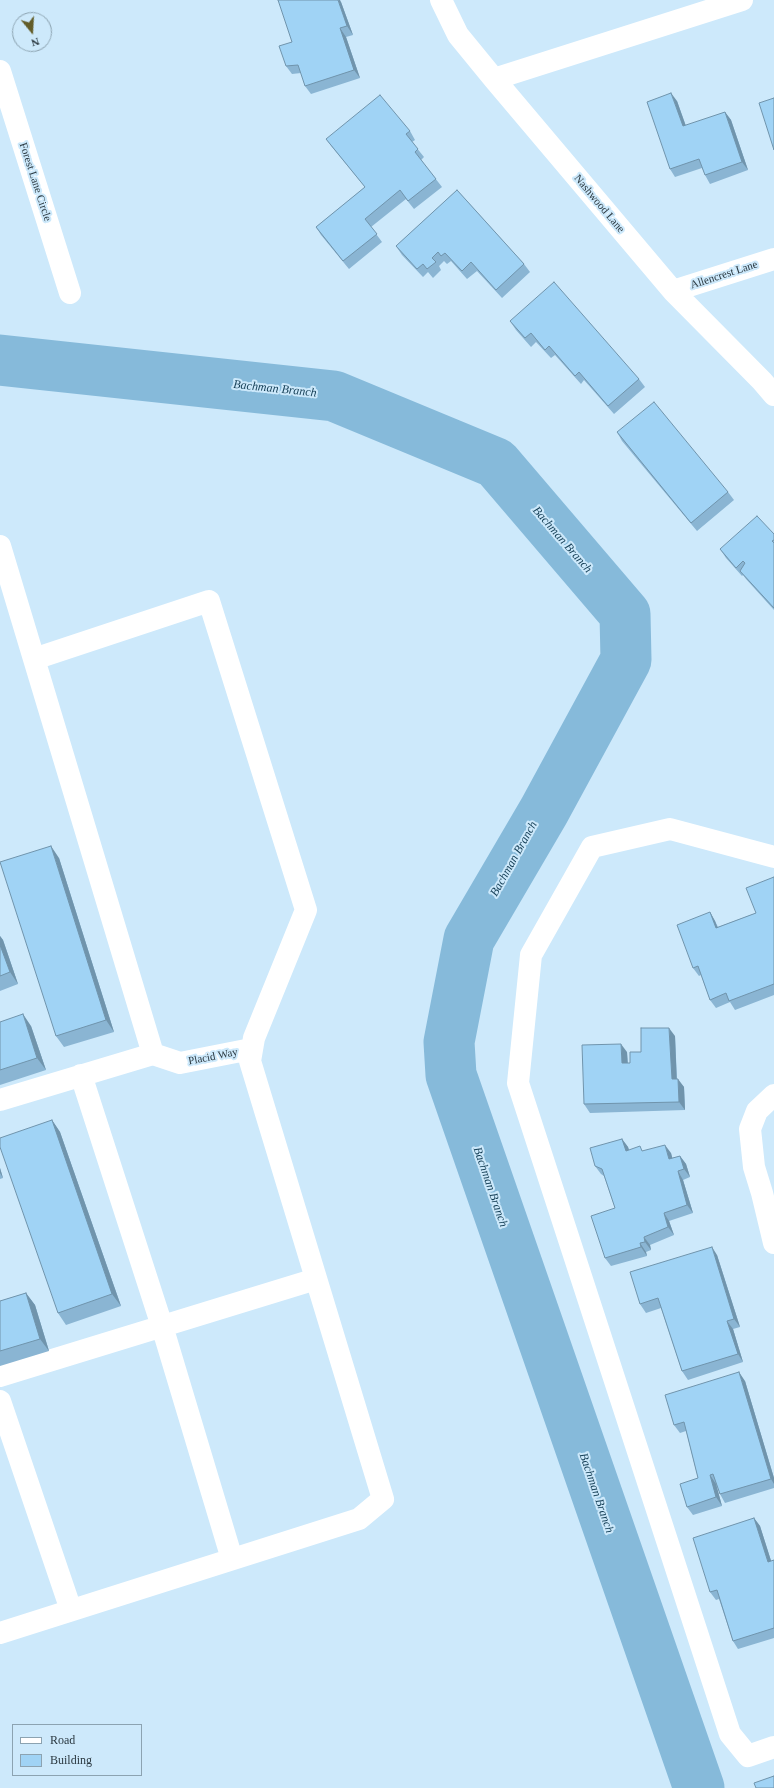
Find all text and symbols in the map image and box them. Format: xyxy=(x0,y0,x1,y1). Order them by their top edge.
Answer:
north arrow xyxy=(12,12,52,52)
text: N xyxy=(30,36,41,49)
street label: Forest Lane Circle xyxy=(16,141,54,223)
street label: Nashwood Lane xyxy=(571,172,627,236)
street label: Allencrest Lane xyxy=(689,258,759,292)
water label: Bachman Branch xyxy=(233,377,317,401)
water label: Bachman Branch xyxy=(529,504,595,576)
water label: Bachman Branch xyxy=(487,819,541,899)
street label: Placid Way xyxy=(187,1046,239,1068)
water label: Bachman Branch xyxy=(470,1145,510,1229)
water label: Bachman Branch xyxy=(576,1451,616,1535)
legend xyxy=(12,1724,142,1776)
text: Road xyxy=(50,1733,75,1747)
text: Building xyxy=(50,1753,92,1767)

